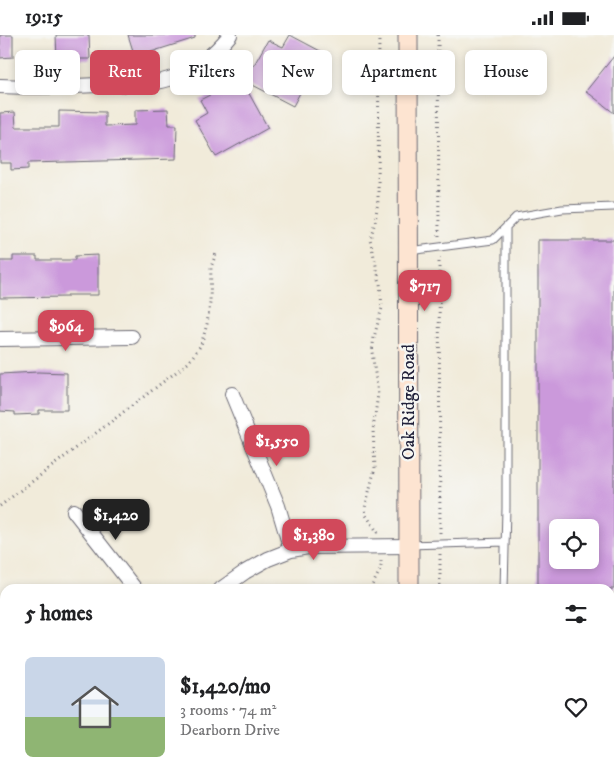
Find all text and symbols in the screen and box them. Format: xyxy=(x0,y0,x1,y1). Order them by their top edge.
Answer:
text: 19:15 xyxy=(25,6,63,29)
chip: Buy xyxy=(15,50,80,95)
chip: Rent xyxy=(90,50,160,95)
chip: Filters xyxy=(170,50,253,95)
chip: New xyxy=(263,50,332,95)
chip: Apartment xyxy=(342,50,455,95)
chip: House xyxy=(465,50,547,95)
pin: $717 xyxy=(395,269,455,312)
text: $717 xyxy=(409,276,441,296)
pin: $964 xyxy=(36,309,96,352)
text: $964 xyxy=(49,316,83,336)
street label: Oak Ridge Road xyxy=(398,344,420,460)
pin: $1,550 xyxy=(236,425,318,467)
text: $1,550 xyxy=(255,431,299,451)
pin: $1,420 xyxy=(75,499,157,541)
text: $1,420 xyxy=(94,505,138,525)
pin: $1,380 xyxy=(273,519,355,561)
map controls xyxy=(549,519,599,569)
button: locate xyxy=(549,519,599,569)
text: $1,380 xyxy=(293,525,335,545)
icon: filters xyxy=(562,600,590,628)
text: 5 homes xyxy=(25,601,93,627)
text: $1,420/mo xyxy=(180,674,271,700)
icon: home xyxy=(65,677,125,737)
icon: heart xyxy=(562,693,590,721)
text: 3 rooms · 74 m² xyxy=(180,700,277,720)
text: Dearborn Drive xyxy=(180,720,280,740)

